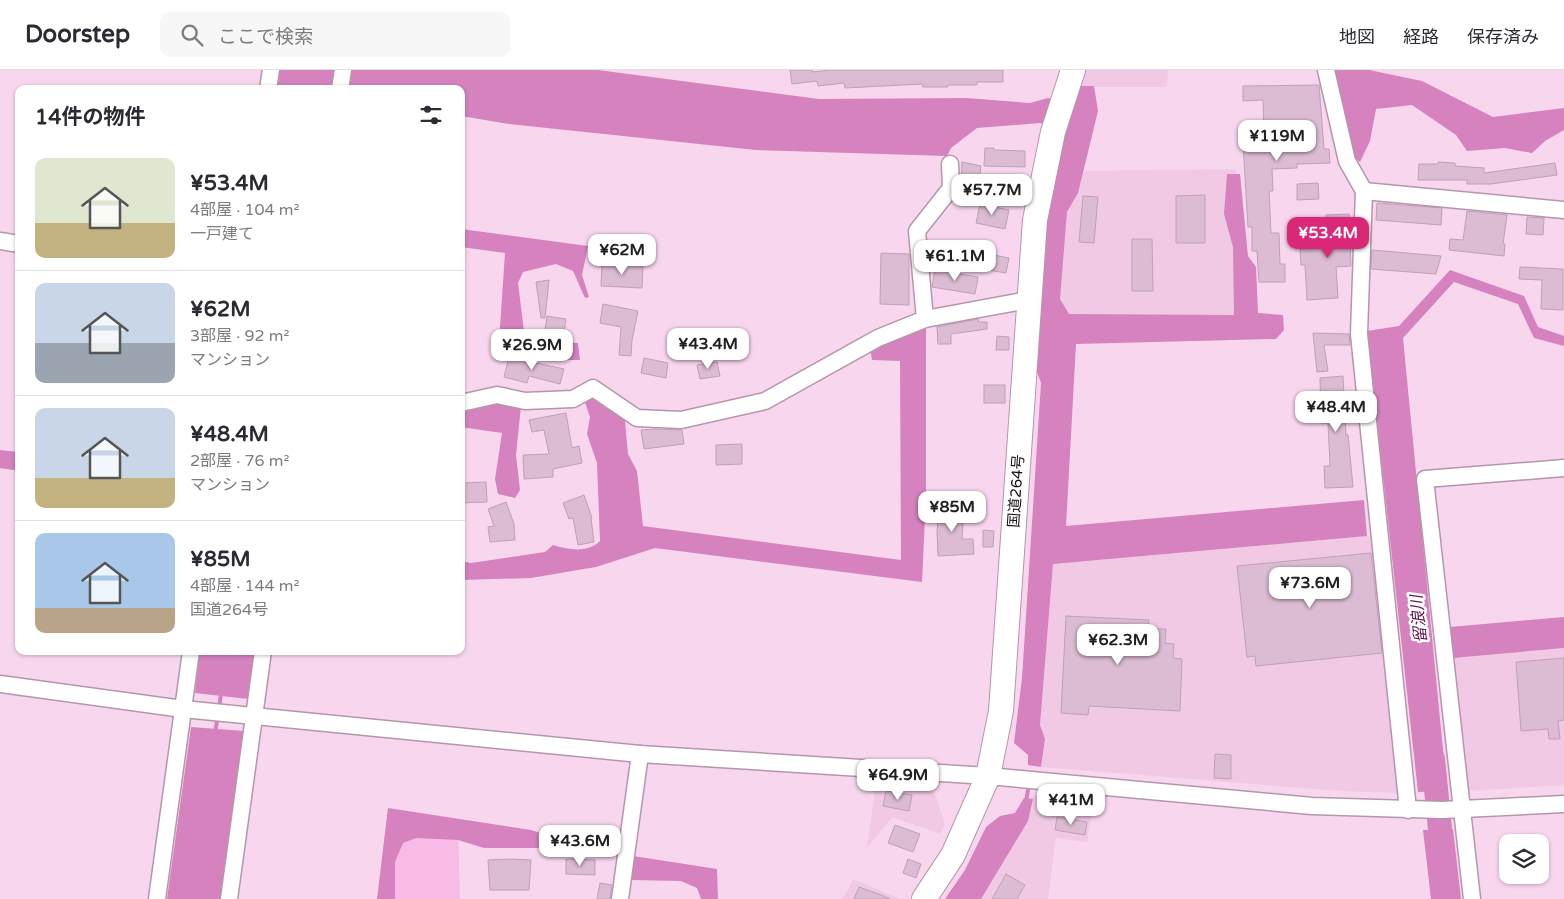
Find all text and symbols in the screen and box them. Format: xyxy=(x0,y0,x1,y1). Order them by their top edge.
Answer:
search box xyxy=(160,12,510,57)
text: Doorstep xyxy=(25,20,130,49)
icon: search xyxy=(178,21,206,49)
text: ここで検索 xyxy=(218,26,313,48)
text: 地図 xyxy=(1339,26,1375,48)
text: 経路 xyxy=(1403,26,1439,48)
text: 保存済み xyxy=(1467,26,1539,48)
icon: filters xyxy=(417,101,445,129)
text: 14件の物件 xyxy=(35,105,145,130)
pin: ¥119M xyxy=(1242,119,1312,162)
text: ¥119M xyxy=(1249,126,1305,146)
text: ¥53.4M xyxy=(190,171,269,196)
pin: ¥57.7M xyxy=(951,174,1033,216)
icon: home xyxy=(75,178,135,238)
text: ¥57.7M xyxy=(962,180,1022,200)
text: 4部屋 · 104 m² xyxy=(190,200,299,220)
pin: ¥53.4M xyxy=(1287,216,1369,259)
text: ¥53.4M xyxy=(1298,223,1358,243)
text: 一戸建て xyxy=(190,224,254,244)
pin: ¥62M xyxy=(592,234,652,276)
text: ¥62M xyxy=(599,240,645,260)
pin: ¥61.1M xyxy=(914,240,996,282)
text: ¥61.1M xyxy=(925,246,985,266)
text: ¥62M xyxy=(190,297,250,322)
icon: home xyxy=(75,303,135,363)
text: 3部屋 · 92 m² xyxy=(190,326,289,346)
pin: ¥26.9M xyxy=(491,328,573,371)
pin: ¥43.4M xyxy=(667,328,749,370)
text: ¥43.4M xyxy=(678,334,738,354)
text: ¥26.9M xyxy=(502,335,562,355)
text: マンション xyxy=(190,350,270,370)
pin: ¥48.4M xyxy=(1295,390,1377,433)
text: ¥48.4M xyxy=(1306,397,1366,417)
text: ¥48.4M xyxy=(190,422,269,447)
icon: home xyxy=(75,428,135,488)
text: 2部屋 · 76 m² xyxy=(190,451,289,471)
street label: 国道264号 xyxy=(1004,454,1028,528)
text: マンション xyxy=(190,475,270,495)
pin: ¥85M xyxy=(922,490,982,533)
text: ¥85M xyxy=(929,497,975,517)
text: ¥85M xyxy=(190,547,250,572)
icon: home xyxy=(75,553,135,613)
pin: ¥73.6M xyxy=(1269,566,1351,609)
text: ¥73.6M xyxy=(1280,573,1340,593)
text: 4部屋 · 144 m² xyxy=(190,576,299,596)
water label: 留浪川 xyxy=(1406,592,1431,644)
text: 国道264号 xyxy=(190,600,268,620)
pin: ¥62.3M xyxy=(1077,624,1159,666)
text: ¥62.3M xyxy=(1088,630,1148,650)
pin: ¥64.9M xyxy=(857,758,939,801)
text: ¥64.9M xyxy=(868,765,928,785)
pin: ¥41M xyxy=(1041,784,1101,826)
text: ¥41M xyxy=(1048,790,1094,810)
pin: ¥43.6M xyxy=(539,824,621,867)
text: ¥43.6M xyxy=(550,831,610,851)
map controls xyxy=(1499,834,1549,884)
button: layers xyxy=(1499,834,1549,884)

